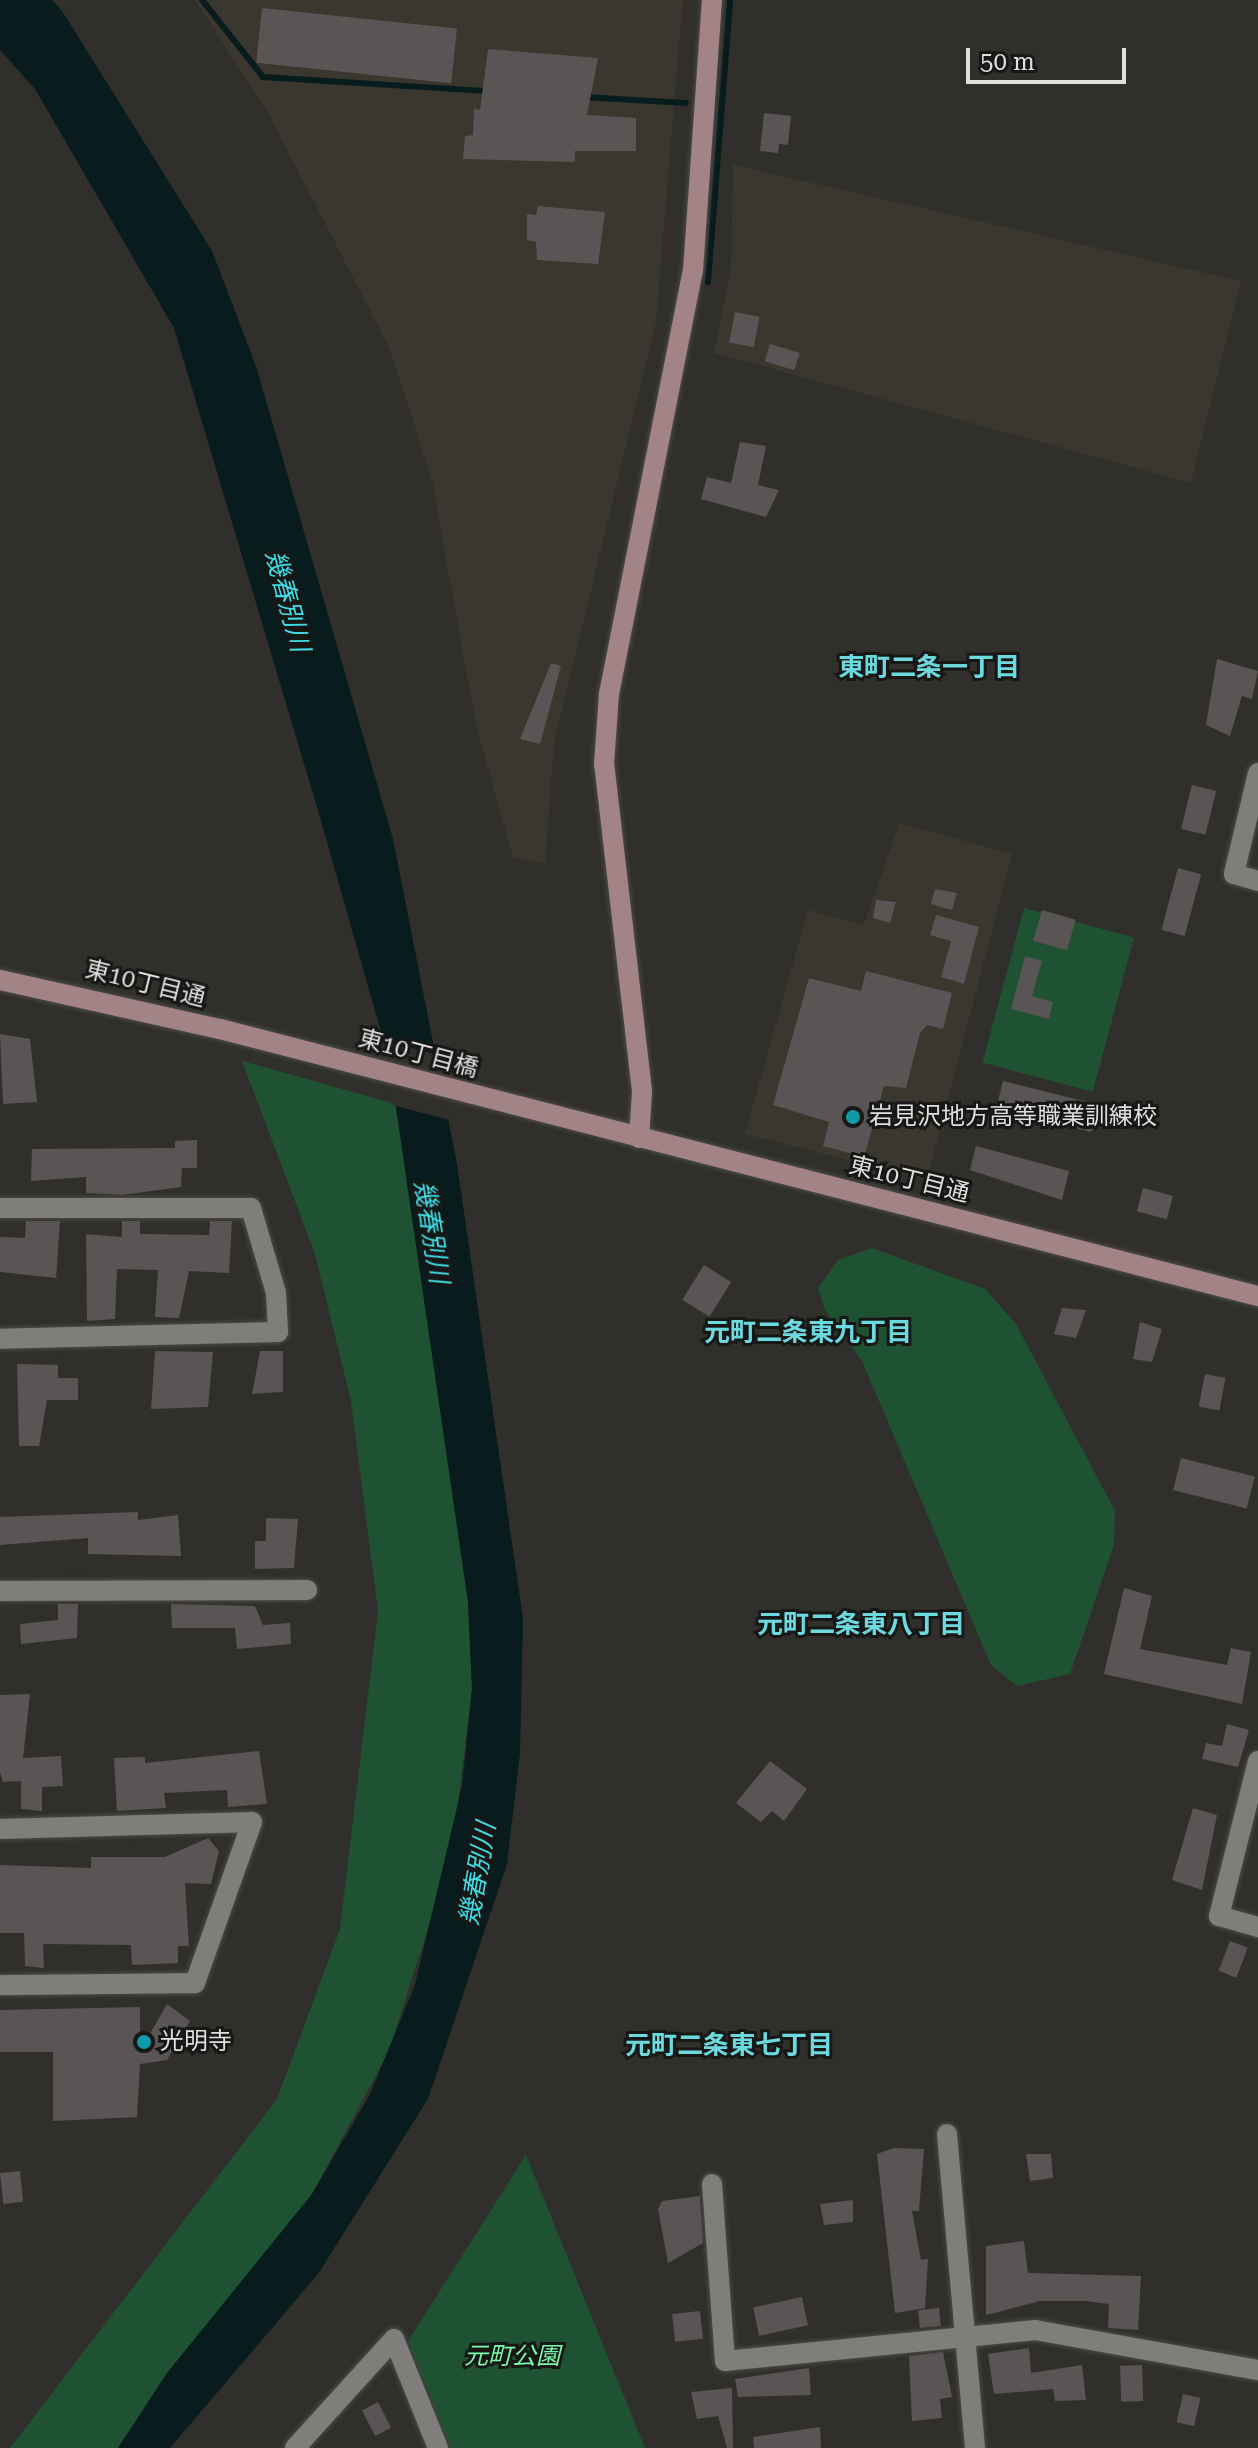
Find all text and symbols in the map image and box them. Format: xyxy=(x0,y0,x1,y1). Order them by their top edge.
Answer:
scale bar xyxy=(970,32,1130,82)
text: 50 m xyxy=(980,48,1035,76)
water label: 幾春別川 xyxy=(258,547,316,655)
district label: 東町二条一丁目 xyxy=(838,652,1020,684)
street label: 東10丁目通 xyxy=(82,955,208,1013)
street label: 東10丁目橋 xyxy=(355,1024,481,1084)
place label: 岩見沢地方高等職業訓練校 xyxy=(869,1103,1157,1131)
marker: 岩見沢地方高等職業訓練校 xyxy=(844,1108,862,1126)
street label: 東10丁目通 xyxy=(846,1151,972,1209)
water label: 幾春別川 xyxy=(407,1178,455,1286)
district label: 元町二条東九丁目 xyxy=(704,1317,912,1349)
district label: 元町二条東八丁目 xyxy=(757,1609,965,1641)
water label: 幾春別川 xyxy=(454,1820,502,1928)
place label: 光明寺 xyxy=(160,2028,232,2056)
district label: 元町二条東七丁目 xyxy=(625,2030,833,2062)
marker: 光明寺 xyxy=(135,2033,153,2051)
park label: 元町公園 xyxy=(464,2343,560,2371)

